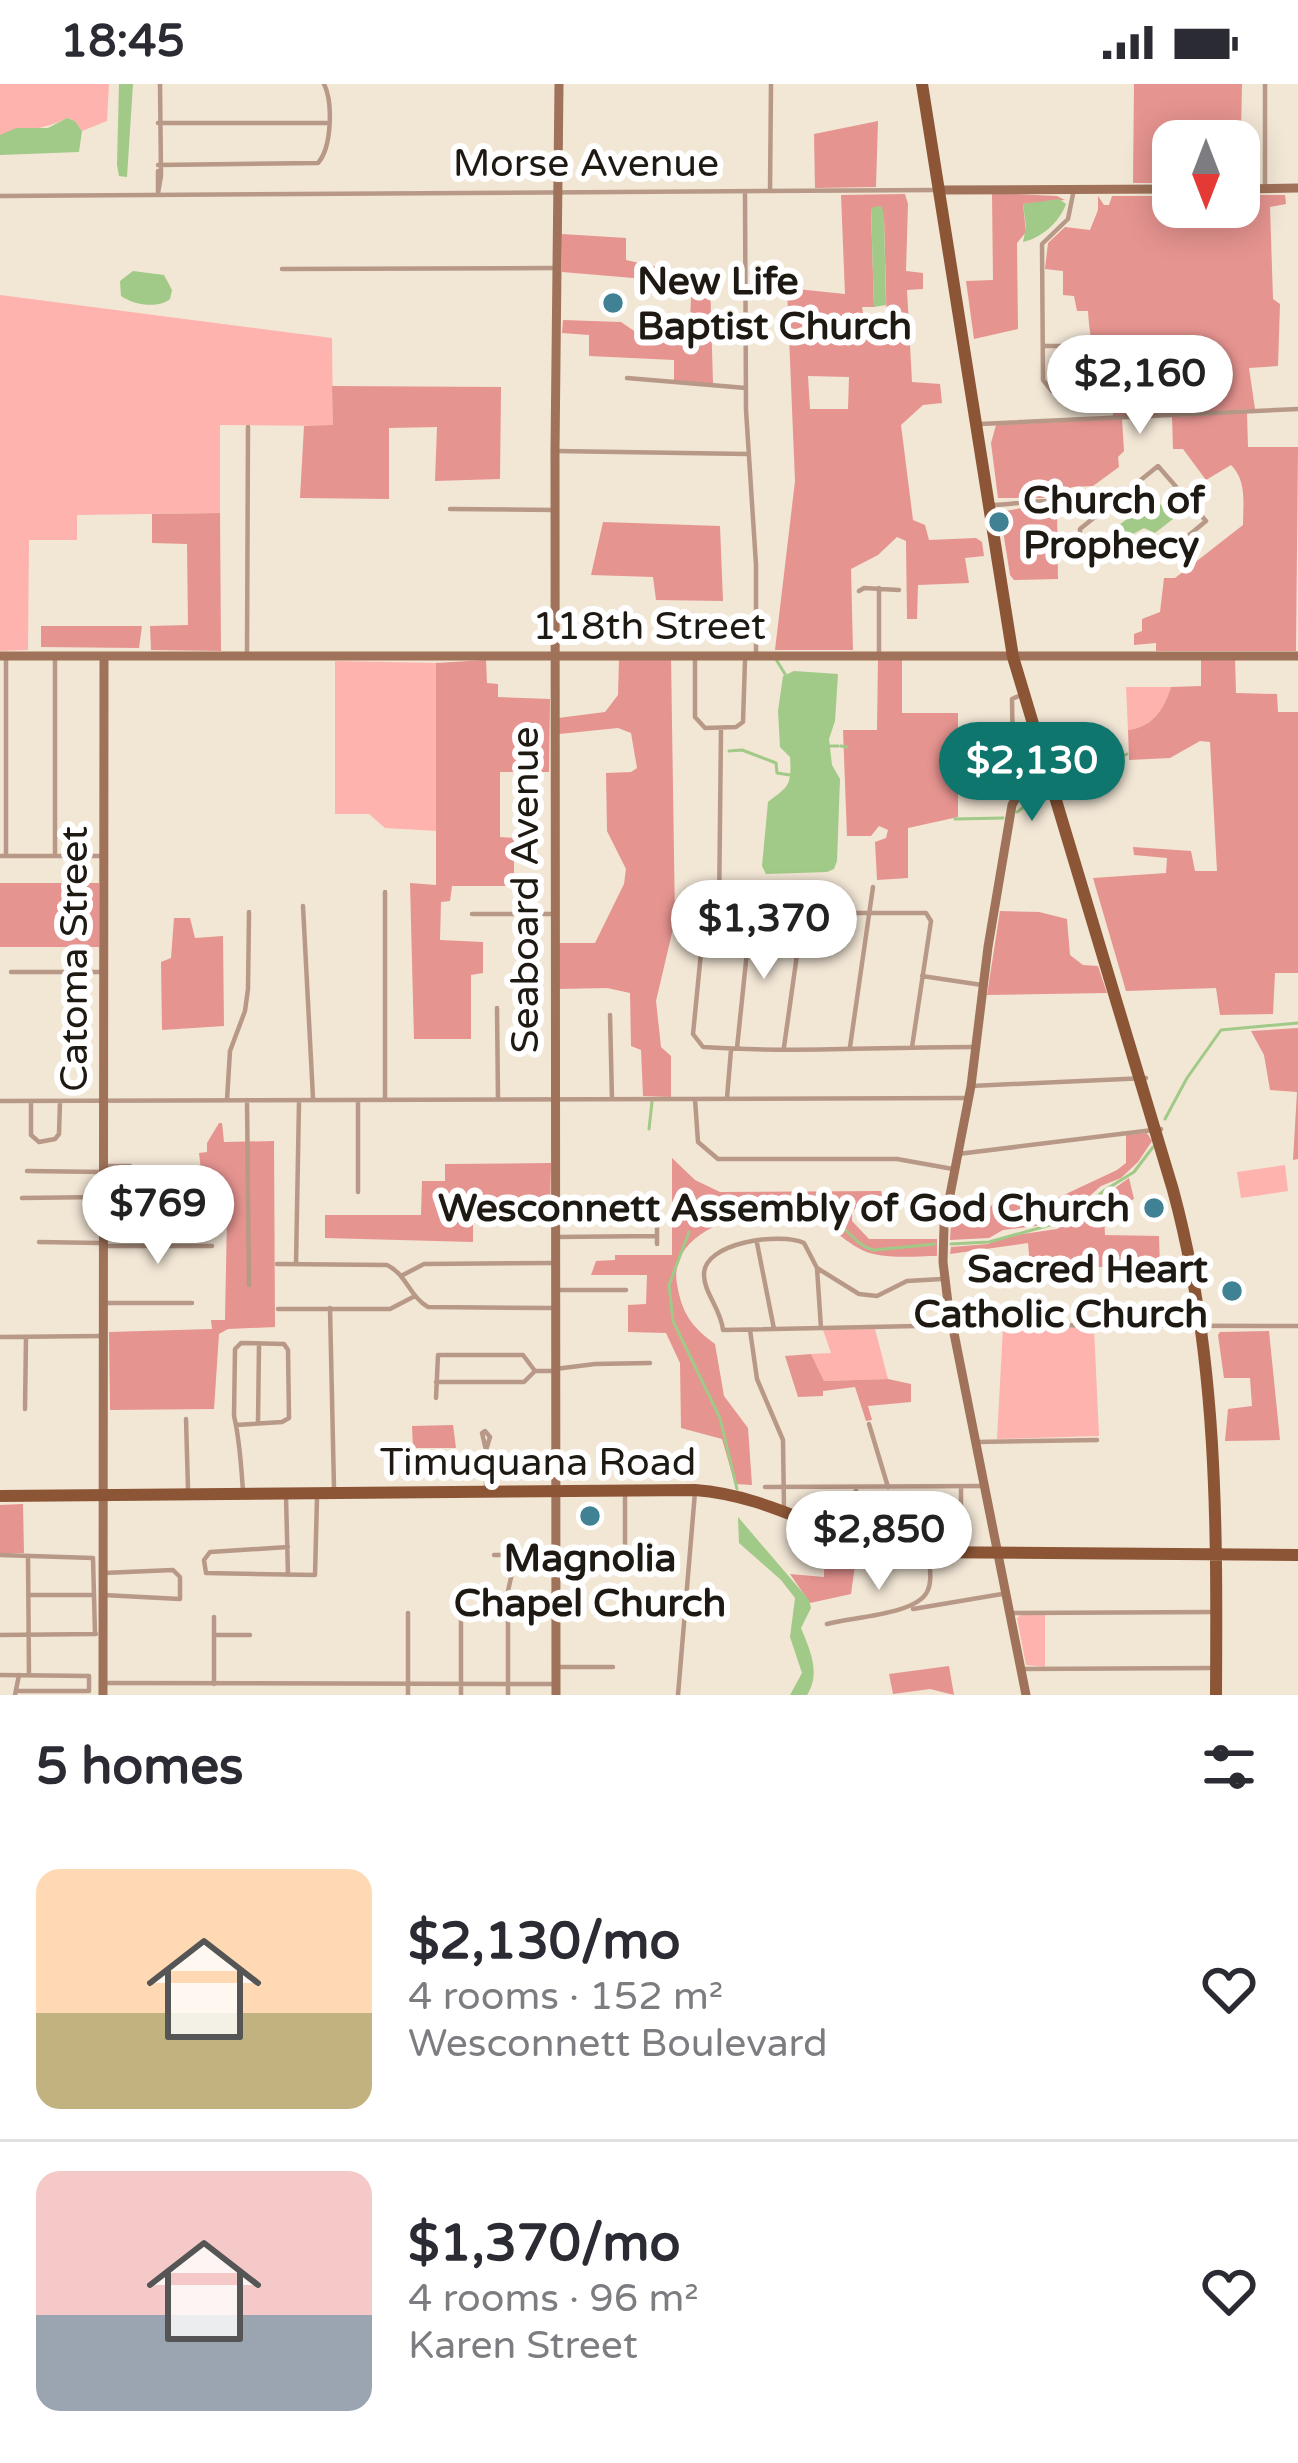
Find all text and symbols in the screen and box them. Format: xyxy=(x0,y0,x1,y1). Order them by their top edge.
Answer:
text: 18:45 xyxy=(60,15,185,69)
north arrow xyxy=(1152,120,1260,228)
map controls xyxy=(1152,120,1260,228)
street label: Morse Avenue xyxy=(453,140,719,187)
place label: New Life Baptist Church xyxy=(637,258,912,350)
marker: New Life Baptist Church xyxy=(600,290,626,316)
pin: $2,160 xyxy=(1042,335,1238,437)
text: $2,160 xyxy=(1074,350,1206,397)
place label: Church of Prophecy xyxy=(1023,477,1206,569)
marker: Church of Prophecy xyxy=(986,509,1012,535)
street label: 118th Street xyxy=(532,603,766,650)
pin: $2,130 xyxy=(934,722,1130,824)
street label: Seaboard Avenue xyxy=(502,727,549,1053)
text: $2,130 xyxy=(966,737,1098,784)
street label: Catoma Street xyxy=(51,826,98,1092)
pin: $1,370 xyxy=(666,880,862,982)
text: $1,370 xyxy=(698,895,830,942)
pin: $769 xyxy=(87,1165,229,1267)
text: $769 xyxy=(109,1180,207,1227)
place label: Wesconnett Assembly of God Church xyxy=(438,1185,1130,1232)
marker: Wesconnett Assembly of God Church xyxy=(1141,1195,1167,1221)
place label: Sacred Heart Catholic Church xyxy=(913,1246,1208,1338)
marker: Sacred Heart Catholic Church xyxy=(1219,1278,1245,1304)
street label: Timuquana Road xyxy=(380,1439,696,1486)
pin: $2,850 xyxy=(781,1491,977,1593)
marker: Magnolia Chapel Church xyxy=(577,1503,603,1529)
text: $2,850 xyxy=(813,1506,945,1553)
place label: Magnolia Chapel Church xyxy=(454,1535,726,1627)
icon: filters xyxy=(1196,1734,1262,1800)
text: 5 homes xyxy=(36,1736,244,1798)
text: $2,130/mo xyxy=(408,1911,680,1973)
icon: home xyxy=(132,1917,276,2061)
icon: heart xyxy=(1196,1956,1262,2022)
text: 4 rooms · 152 m² xyxy=(408,1973,723,2020)
text: Wesconnett Boulevard xyxy=(408,2020,828,2067)
text: $1,370/mo xyxy=(408,2213,680,2275)
icon: home xyxy=(132,2219,276,2363)
icon: heart xyxy=(1196,2258,1262,2324)
text: 4 rooms · 96 m² xyxy=(408,2275,699,2322)
text: Karen Street xyxy=(408,2322,638,2369)

